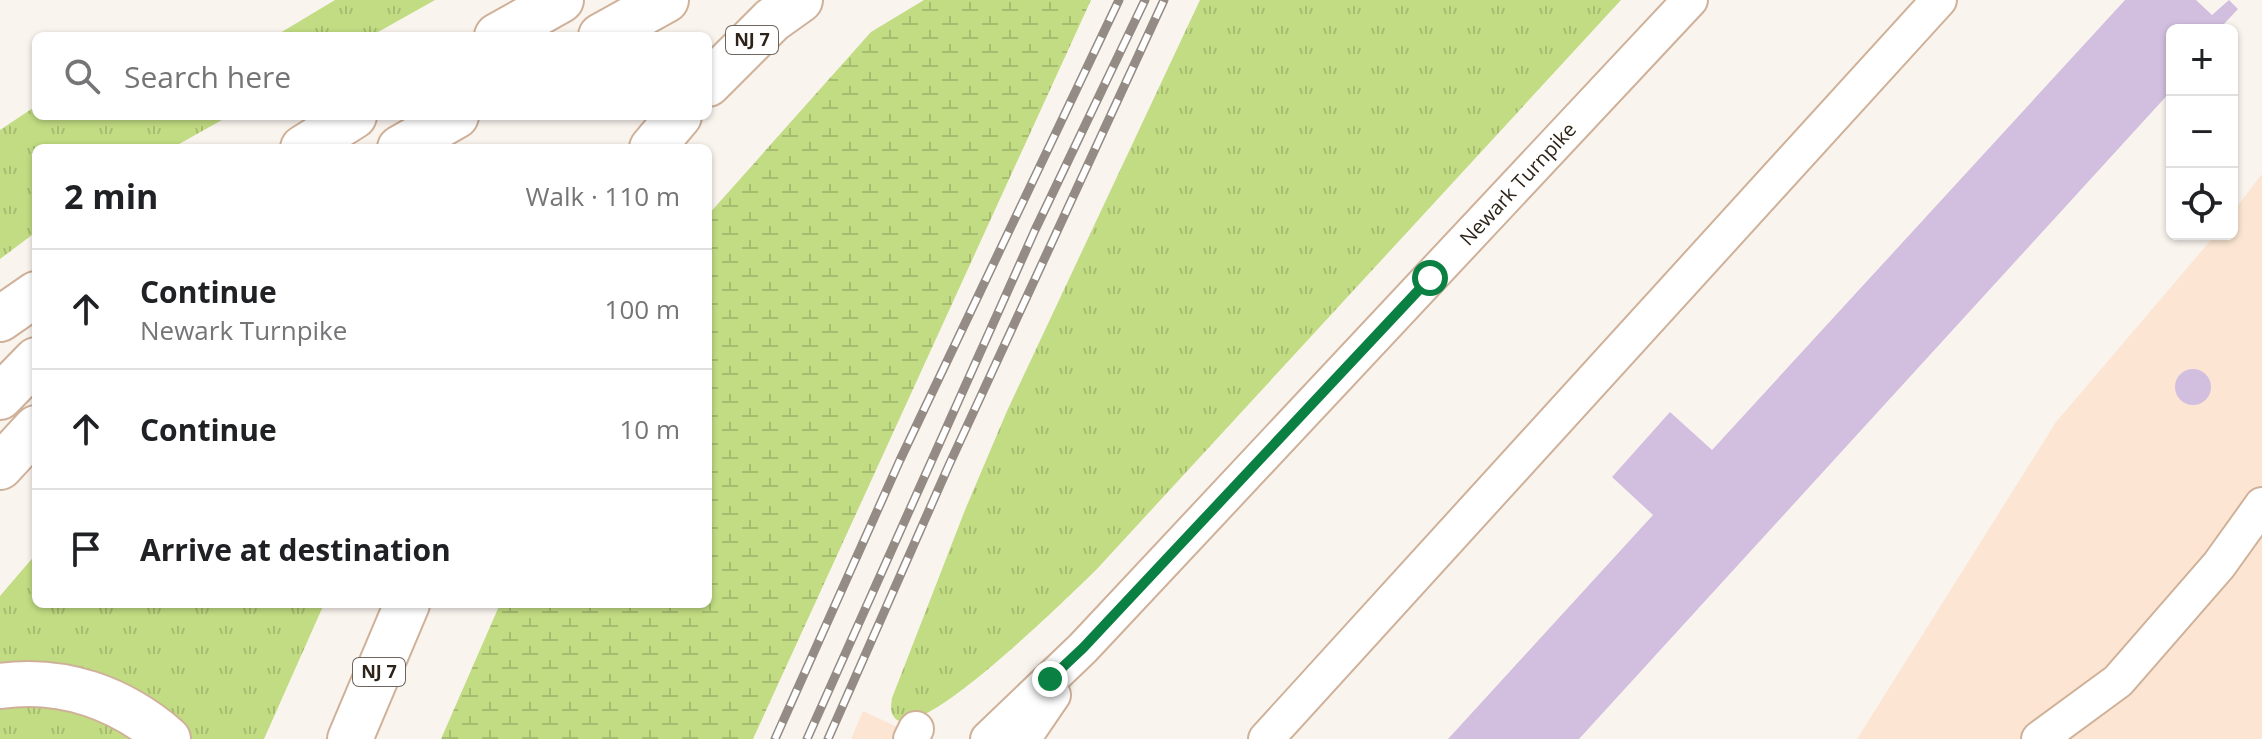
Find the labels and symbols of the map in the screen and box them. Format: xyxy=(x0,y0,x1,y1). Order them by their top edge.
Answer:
road number: NJ 7 xyxy=(726,26,778,54)
street label: Newark Turnpike xyxy=(1453,116,1582,251)
route start xyxy=(1412,260,1448,296)
road number: NJ 7 xyxy=(353,658,405,686)
route end xyxy=(1032,661,1068,697)

